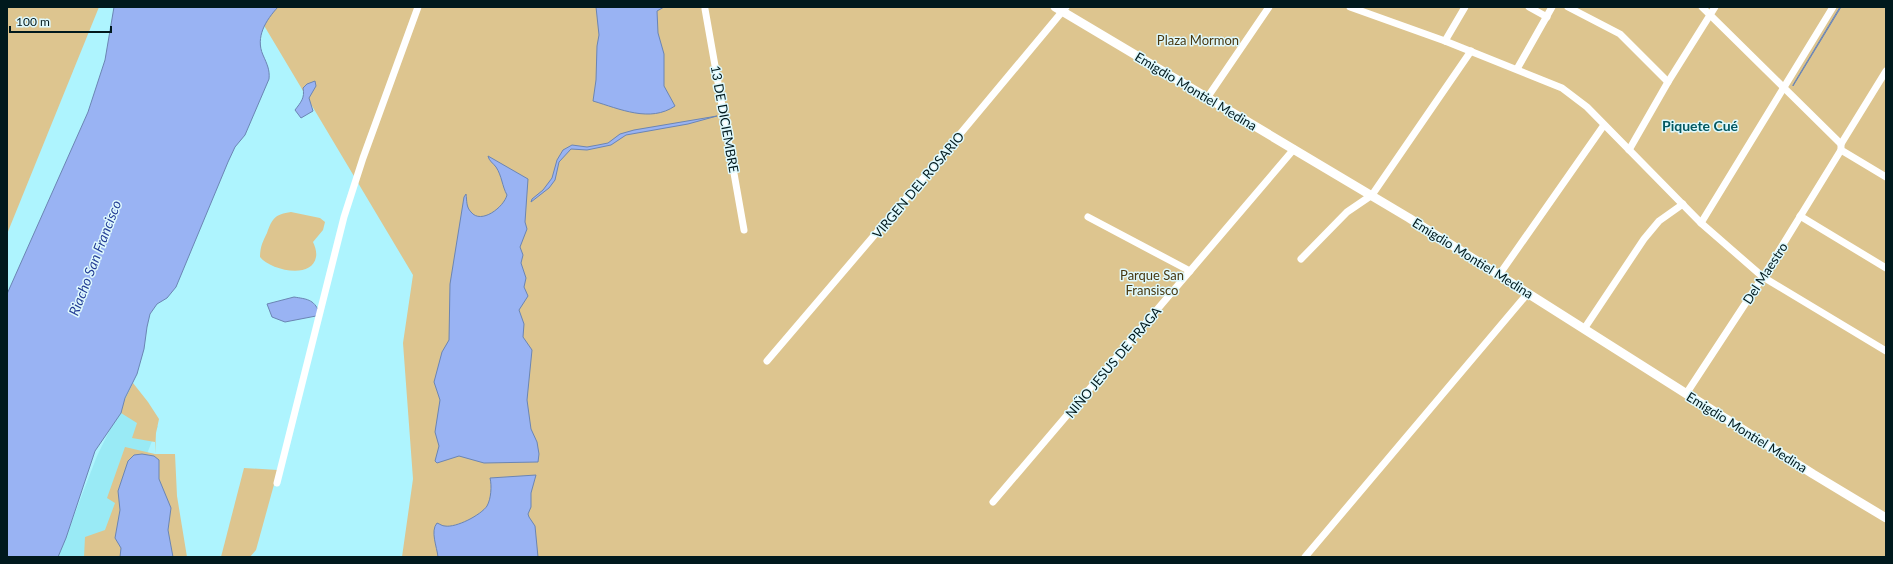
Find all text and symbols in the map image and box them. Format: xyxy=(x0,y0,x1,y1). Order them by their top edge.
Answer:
scale bar xyxy=(10,8,111,34)
text: 100 m xyxy=(16,14,50,29)
park label: Plaza Mormon xyxy=(1157,32,1239,48)
street label: Emigdio Montiel Medina xyxy=(1132,48,1260,134)
street label: 13 DE DICIEMBRE xyxy=(708,64,742,174)
district label: Piquete Cué xyxy=(1662,117,1739,134)
street label: VIRGEN DEL ROSARIO xyxy=(869,128,967,242)
water label: Riacho San Francisco xyxy=(65,198,124,318)
street label: Emigdio Montiel Medina xyxy=(1410,214,1536,302)
street label: Del Maestro xyxy=(1739,239,1791,307)
park label: Parque San Fransisco xyxy=(1120,267,1184,298)
street label: NIÑO JESUS DE PRAGA xyxy=(1062,303,1164,421)
street label: Emigdio Montiel Medina xyxy=(1684,388,1810,476)

